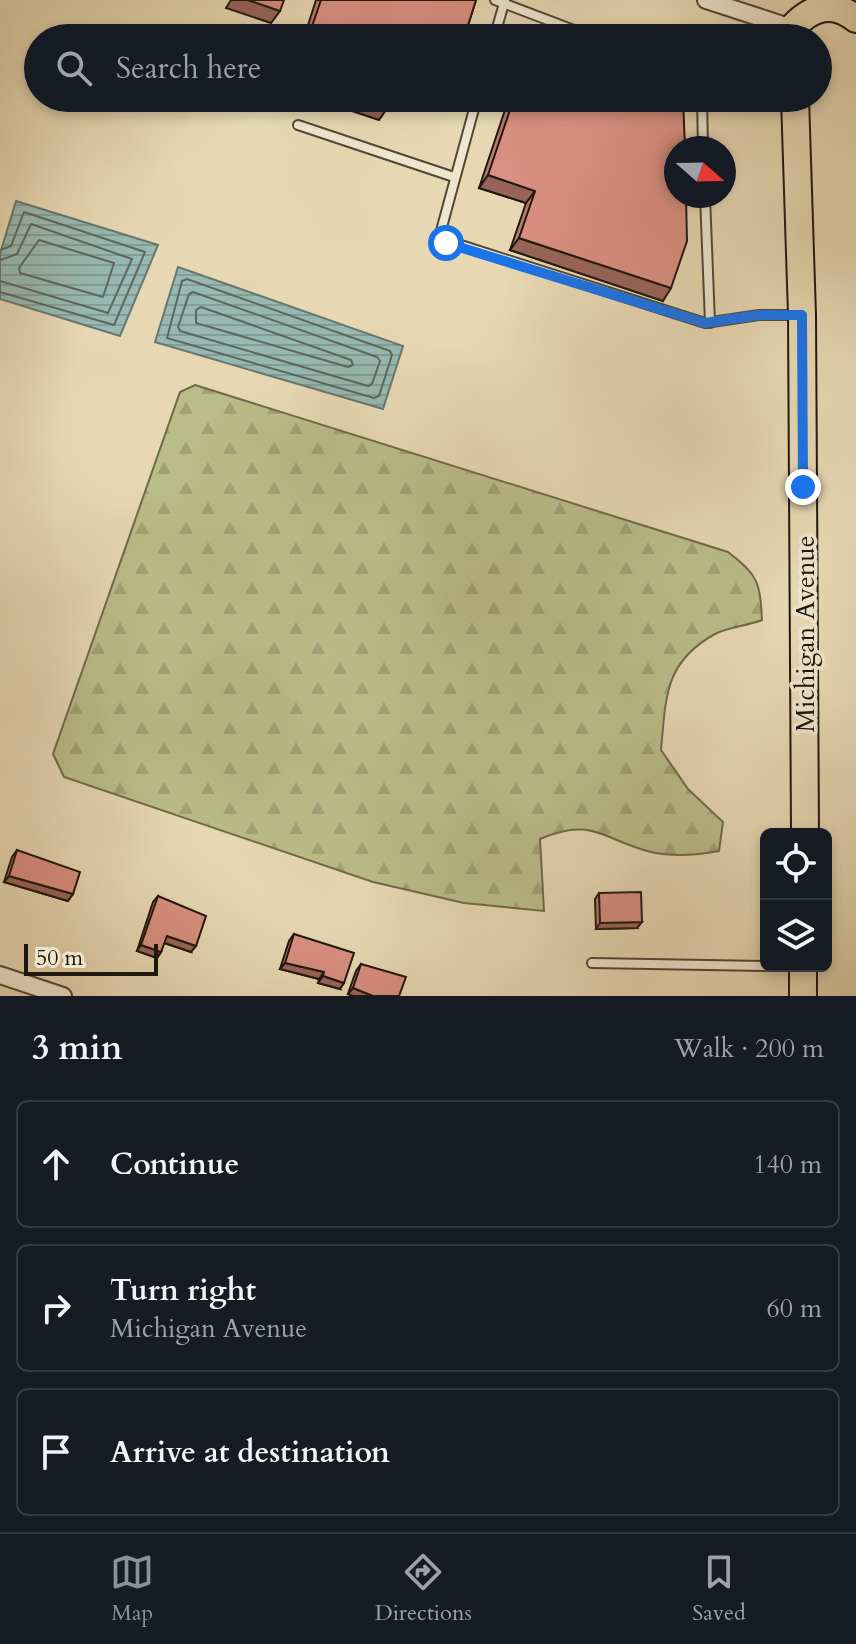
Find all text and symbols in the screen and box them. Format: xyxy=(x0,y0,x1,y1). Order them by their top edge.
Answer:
search box xyxy=(24,24,832,112)
icon: search xyxy=(52,46,96,90)
text: Search here xyxy=(116,48,261,89)
north arrow xyxy=(664,136,736,208)
route start xyxy=(428,225,464,261)
route end xyxy=(785,469,821,505)
street label: Michigan Avenue xyxy=(788,535,823,733)
map controls xyxy=(760,828,832,972)
button: locate xyxy=(760,828,832,900)
button: layers xyxy=(760,900,832,972)
scale bar xyxy=(24,940,158,976)
text: 50 m xyxy=(36,943,83,973)
text: 3 min xyxy=(32,1025,123,1071)
text: Walk · 200 m xyxy=(674,1031,824,1066)
icon: ahead xyxy=(34,1142,78,1186)
text: Continue xyxy=(110,1144,239,1185)
text: 140 m xyxy=(753,1147,822,1182)
text: Turn right xyxy=(110,1270,256,1311)
icon: right xyxy=(34,1286,78,1330)
text: 60 m xyxy=(766,1291,822,1326)
text: Michigan Avenue xyxy=(110,1311,307,1346)
icon: arrive xyxy=(34,1430,78,1474)
text: Arrive at destination xyxy=(110,1432,390,1473)
tab: Map xyxy=(110,1550,154,1628)
tab: Directions xyxy=(375,1550,472,1628)
tab: Saved xyxy=(692,1550,746,1628)

